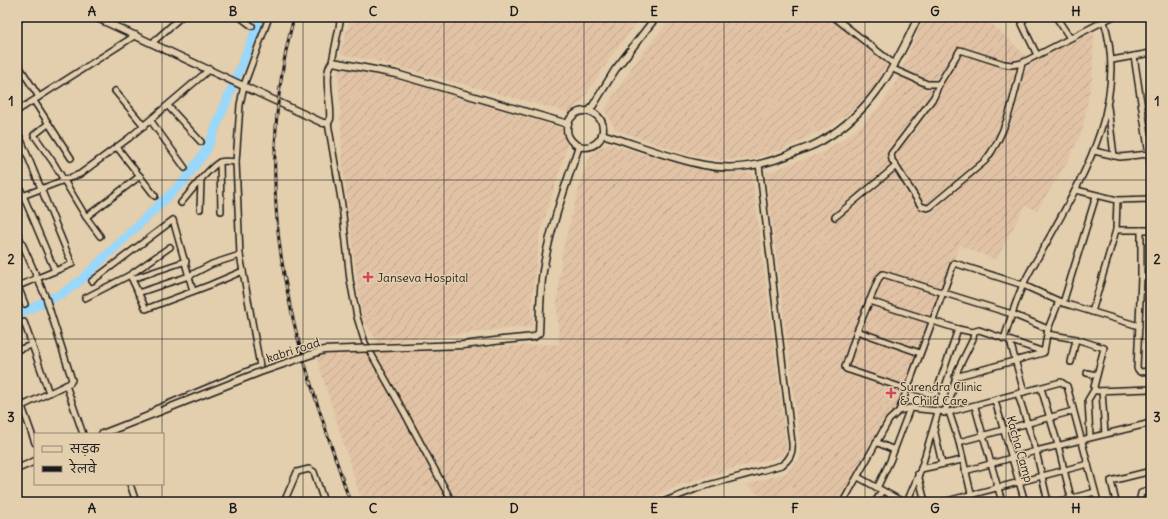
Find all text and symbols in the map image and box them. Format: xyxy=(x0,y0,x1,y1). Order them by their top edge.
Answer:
text: A xyxy=(88,3,97,20)
text: B xyxy=(229,3,238,20)
text: C xyxy=(369,3,378,20)
text: D xyxy=(509,3,519,20)
text: E xyxy=(650,3,658,20)
text: F xyxy=(791,3,799,20)
text: G xyxy=(930,3,940,20)
text: H xyxy=(1071,3,1081,20)
text: 1 xyxy=(8,93,14,110)
text: 1 xyxy=(1154,93,1160,110)
text: 2 xyxy=(7,251,15,268)
text: 2 xyxy=(1153,251,1161,268)
place label: Janseva Hospital xyxy=(377,270,468,285)
marker: Janseva Hospital xyxy=(362,271,374,283)
street label: kabri road xyxy=(264,334,322,366)
place label: Surendra Clinic & Child Care xyxy=(900,379,982,408)
marker: Surendra Clinic & Child Care xyxy=(885,387,897,399)
text: 3 xyxy=(7,409,15,426)
text: 3 xyxy=(1153,409,1161,426)
street label: Kacha Camp xyxy=(1003,414,1037,484)
legend xyxy=(34,433,164,485)
text: सड़क xyxy=(69,441,101,457)
text: रेलवे xyxy=(68,458,97,476)
text: A xyxy=(88,500,97,517)
text: B xyxy=(229,500,238,517)
text: C xyxy=(369,500,378,517)
text: D xyxy=(509,500,519,517)
text: E xyxy=(650,500,658,517)
text: F xyxy=(791,500,799,517)
text: G xyxy=(930,500,940,517)
text: H xyxy=(1071,500,1081,517)

